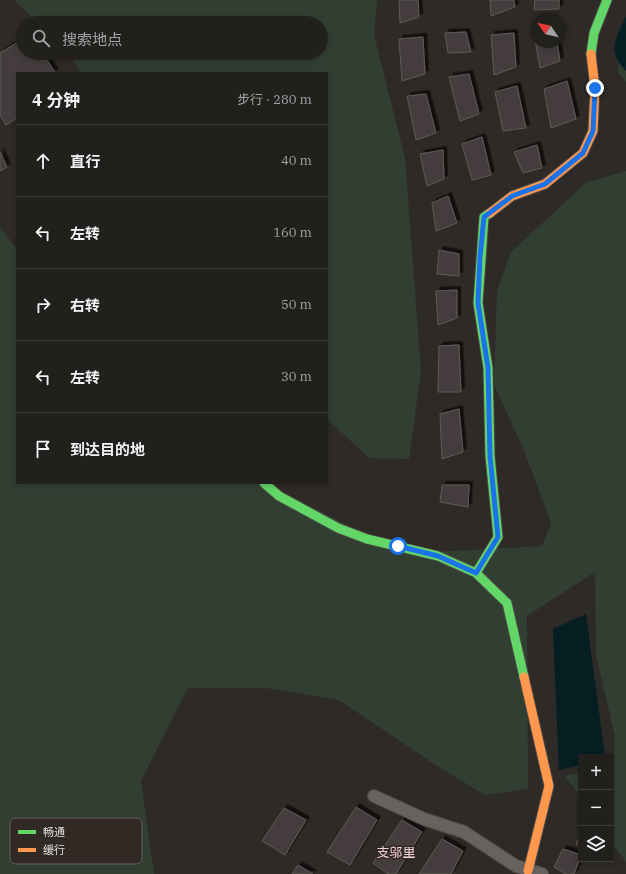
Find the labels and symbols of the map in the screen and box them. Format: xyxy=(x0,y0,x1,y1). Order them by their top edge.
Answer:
north arrow xyxy=(530,12,566,48)
route end xyxy=(586,79,604,97)
route start xyxy=(389,537,407,555)
legend xyxy=(10,818,142,864)
text: 畅通 xyxy=(43,825,65,839)
text: 缓行 xyxy=(43,843,65,857)
district label: 支邬里 xyxy=(376,844,416,861)

